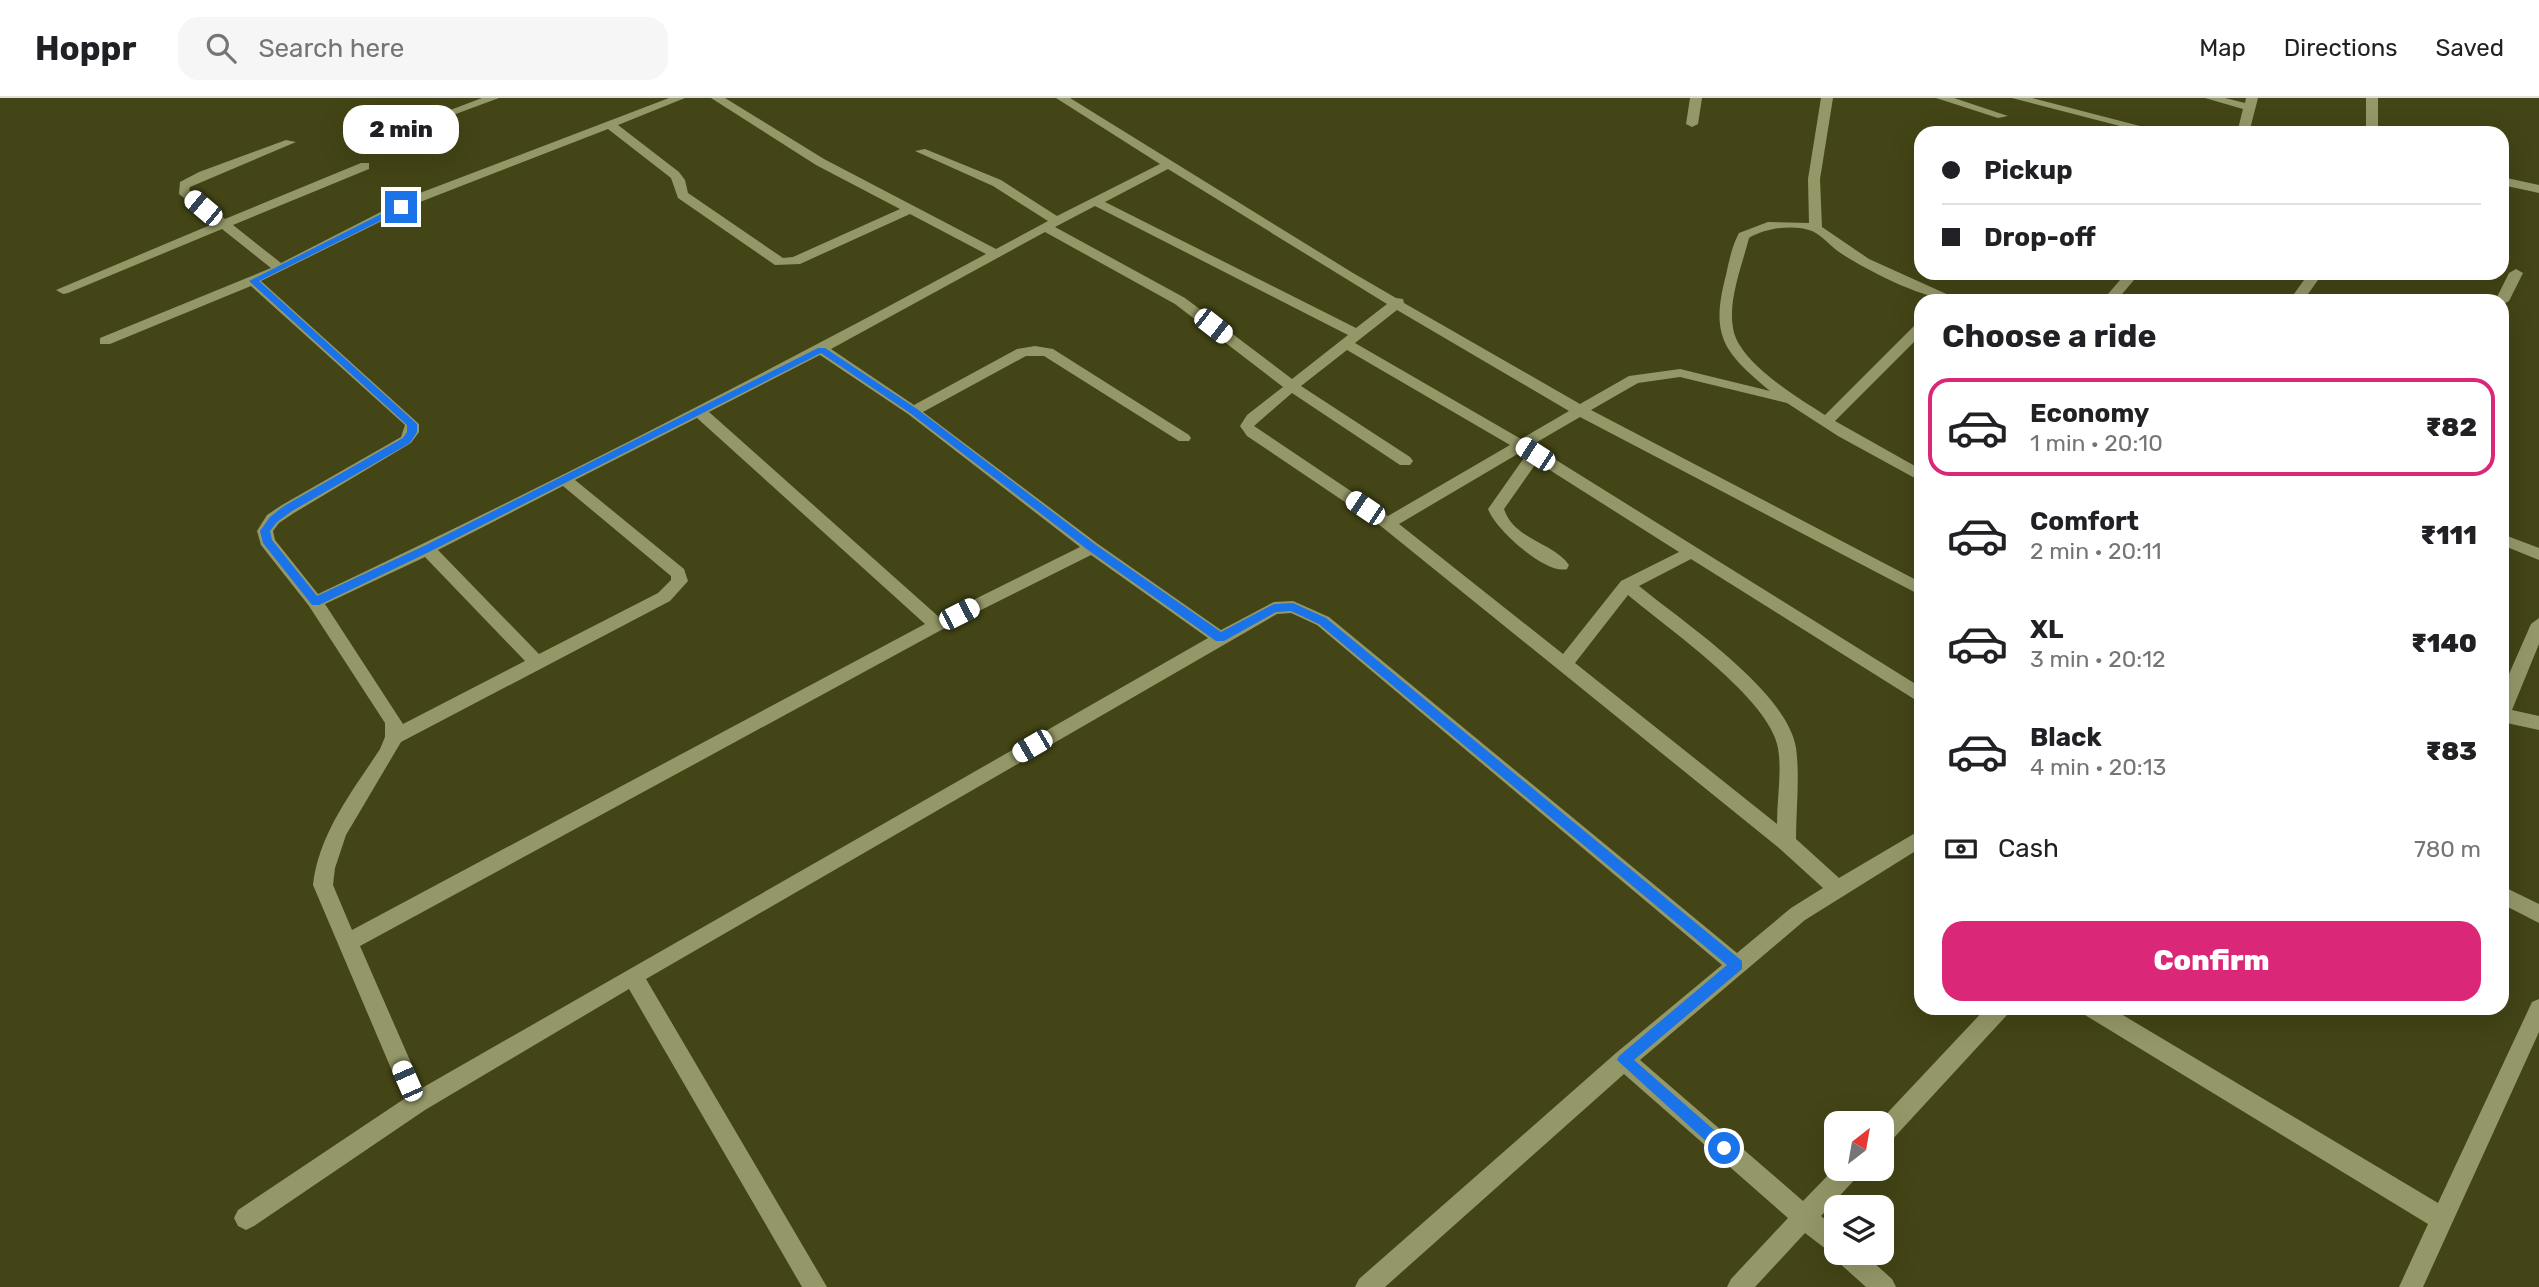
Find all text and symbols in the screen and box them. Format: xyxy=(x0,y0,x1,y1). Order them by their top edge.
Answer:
search box xyxy=(178,17,668,80)
text: Hoppr xyxy=(35,29,136,68)
icon: search xyxy=(202,29,240,67)
text: Search here xyxy=(258,33,404,64)
text: Map xyxy=(2199,34,2246,62)
text: Directions xyxy=(2284,34,2397,62)
text: Saved xyxy=(2435,34,2504,62)
callout: 2 min xyxy=(343,105,459,154)
text: 2 min xyxy=(369,115,433,143)
text: Pickup xyxy=(1984,155,2073,186)
car xyxy=(181,186,226,230)
route end xyxy=(385,191,417,223)
text: Drop-off xyxy=(1984,222,2096,253)
car xyxy=(1190,305,1237,347)
text: Choose a ride xyxy=(1942,317,2156,355)
icon: car xyxy=(1946,396,2009,459)
text: Economy xyxy=(2030,398,2149,429)
text: ₹82 xyxy=(2426,412,2477,443)
text: 1 min · 20:10 xyxy=(2030,429,2163,457)
car xyxy=(1512,434,1559,474)
car xyxy=(1342,488,1389,528)
icon: car xyxy=(1946,504,2009,567)
text: Comfort xyxy=(2030,506,2139,537)
text: ₹111 xyxy=(2420,520,2477,551)
text: 2 min · 20:11 xyxy=(2030,537,2162,565)
car xyxy=(936,595,983,633)
icon: car xyxy=(1946,612,2009,675)
text: XL xyxy=(2030,614,2063,645)
text: ₹140 xyxy=(2411,628,2477,659)
text: 3 min · 20:12 xyxy=(2030,645,2166,673)
icon: car xyxy=(1946,720,2009,783)
text: Black xyxy=(2030,722,2102,753)
car xyxy=(1009,726,1056,766)
text: ₹83 xyxy=(2425,736,2477,767)
text: 4 min · 20:13 xyxy=(2030,753,2166,781)
icon: cash xyxy=(1942,830,1980,868)
text: Cash xyxy=(1998,833,2059,864)
text: 780 m xyxy=(2414,835,2481,863)
button: Confirm xyxy=(1942,921,2481,1001)
car xyxy=(389,1058,426,1104)
north arrow xyxy=(1824,1111,1894,1181)
map controls xyxy=(1824,1111,1894,1265)
route start xyxy=(1708,1132,1740,1164)
button: layers xyxy=(1824,1195,1894,1265)

